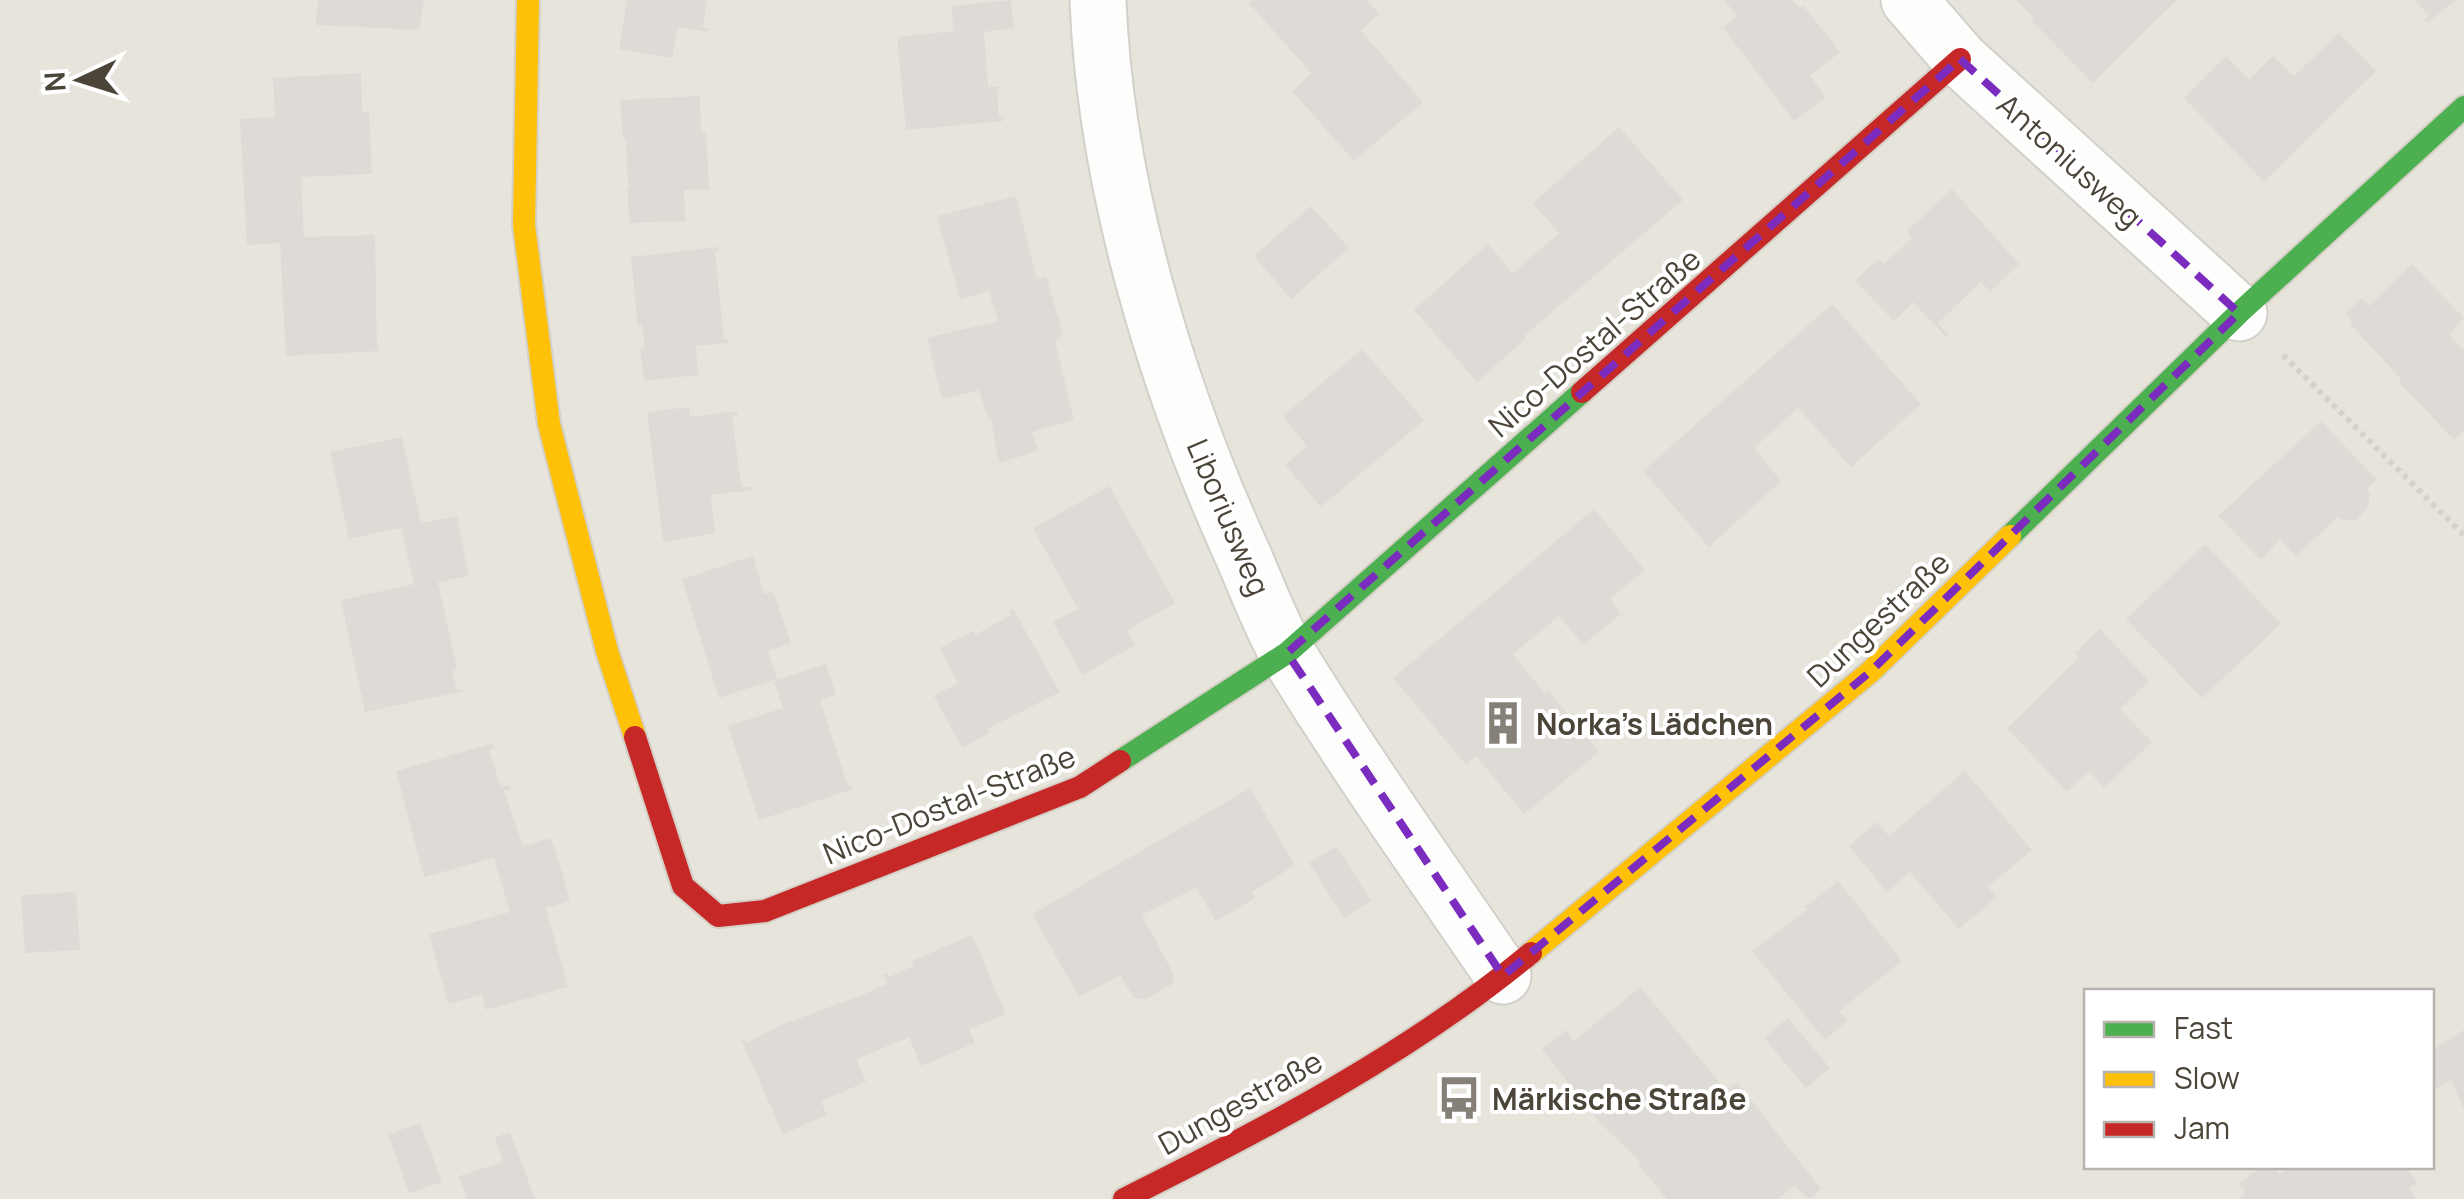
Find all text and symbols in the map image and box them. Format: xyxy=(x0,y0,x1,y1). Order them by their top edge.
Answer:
north arrow xyxy=(30,30,130,130)
text: N xyxy=(34,70,74,93)
street label: Antoniusweg xyxy=(1989,84,2151,236)
street label: Nico-Dostal-Straße xyxy=(1479,238,1709,446)
street label: Liboriusweg xyxy=(1178,432,1280,602)
street label: Dungestraße xyxy=(1798,542,1958,696)
building icon: Norka's Lädchen xyxy=(1479,699,1527,747)
place label: Norka's Lädchen xyxy=(1536,703,1773,744)
street label: Nico-Dostal-Straße xyxy=(817,735,1081,873)
legend xyxy=(2084,989,2434,1169)
text: Fast xyxy=(2174,1007,2233,1048)
street label: Dungestraße xyxy=(1151,1040,1329,1164)
text: Slow xyxy=(2174,1057,2240,1098)
bus stop icon: Märkische Straße xyxy=(1435,1074,1483,1122)
place label: Märkische Straße xyxy=(1492,1078,1746,1119)
text: Jam xyxy=(2174,1107,2230,1148)

